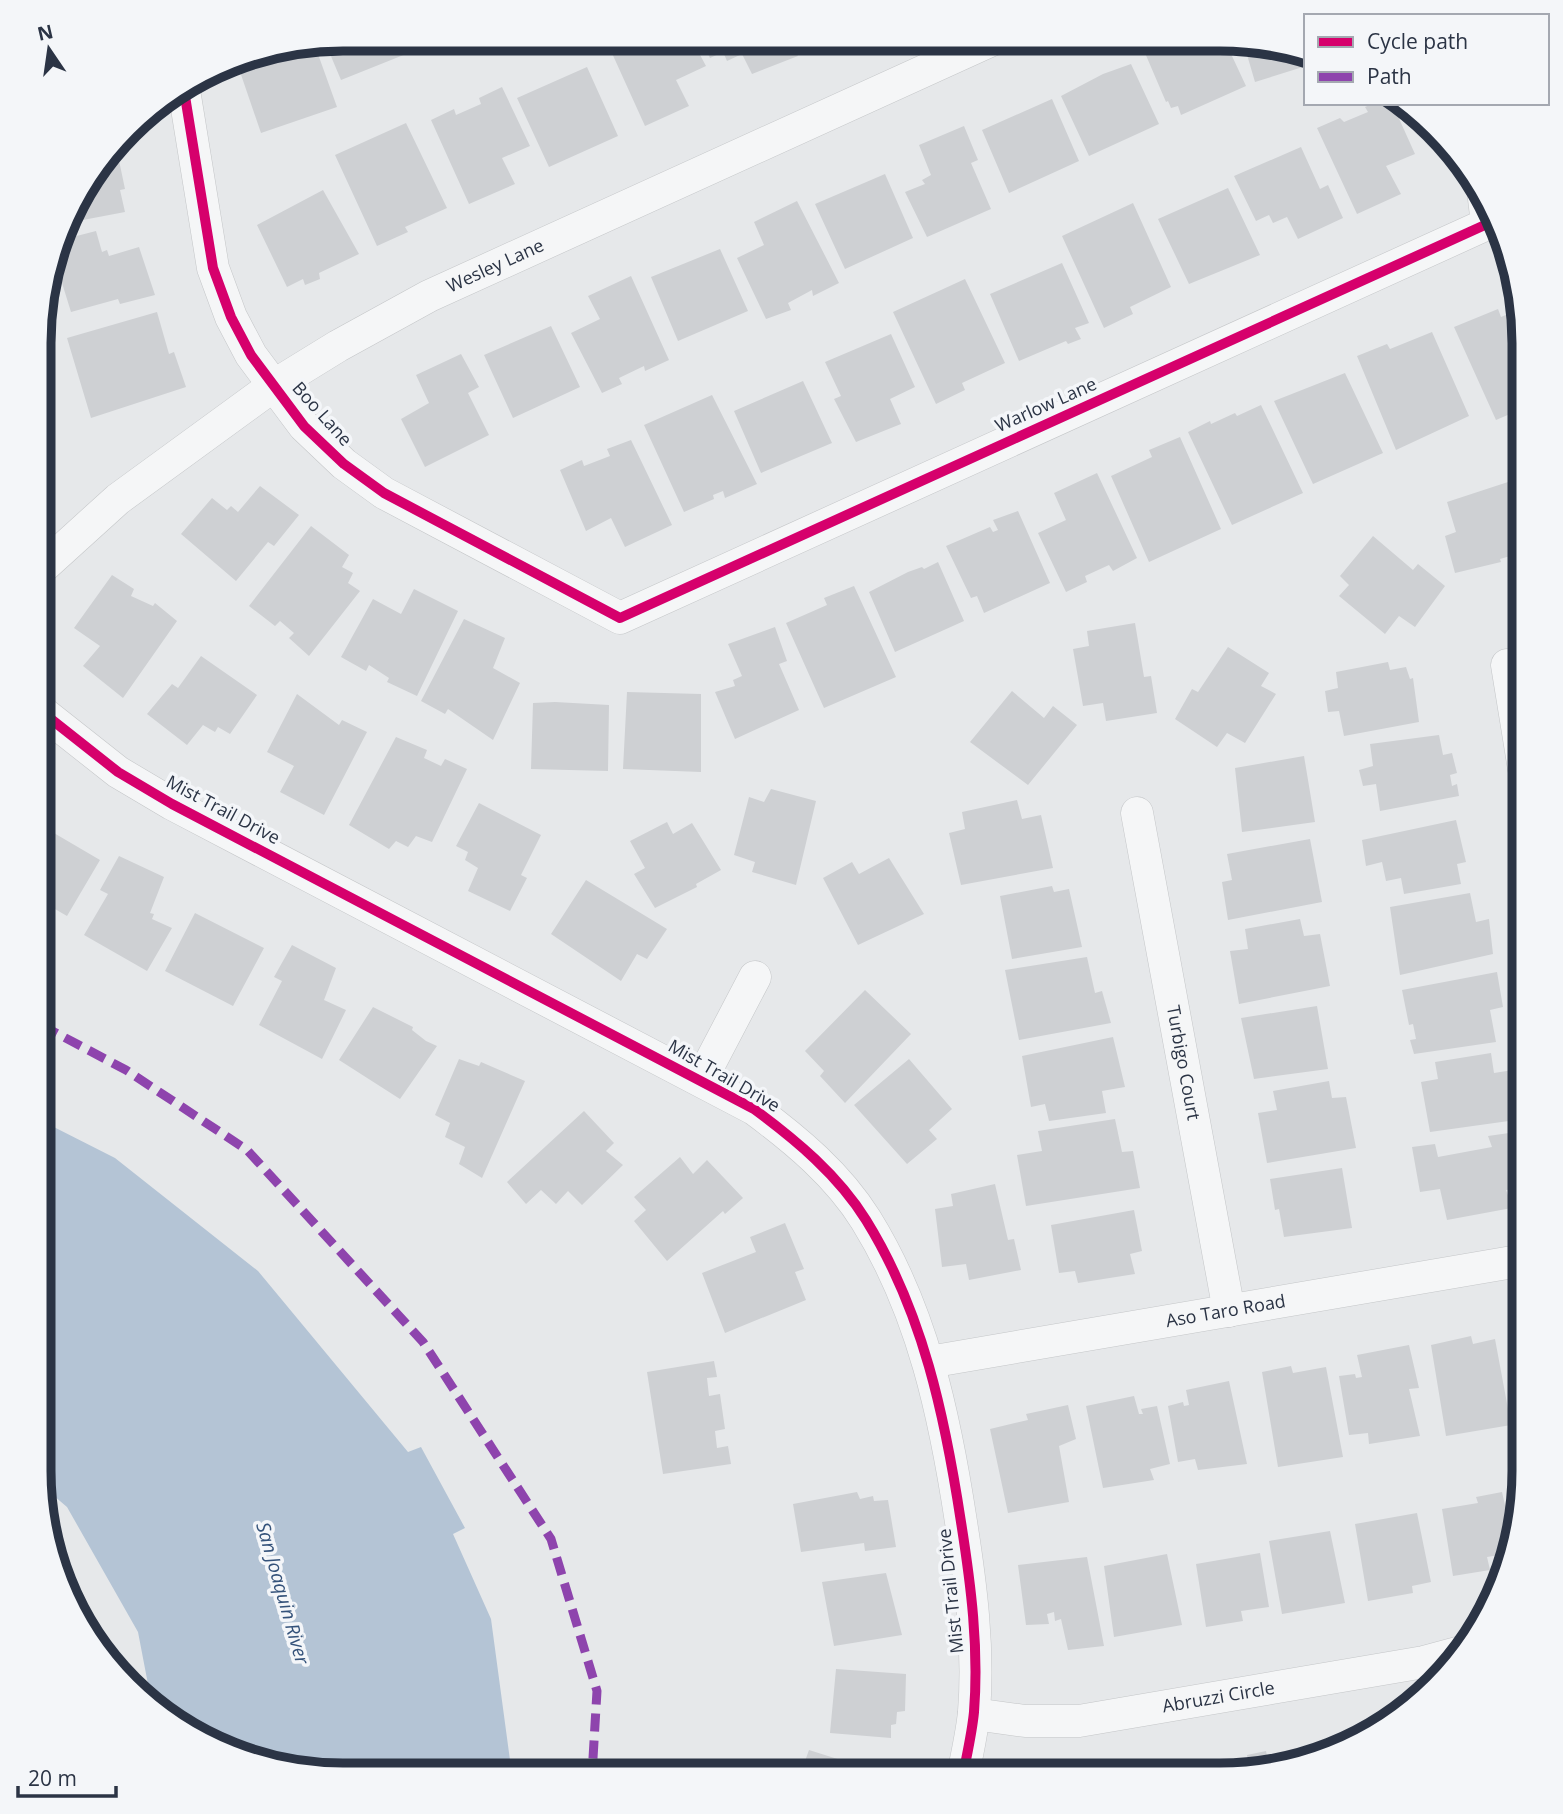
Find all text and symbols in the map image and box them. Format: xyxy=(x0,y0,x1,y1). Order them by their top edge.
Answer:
north arrow xyxy=(14,14,84,84)
legend xyxy=(1304,14,1549,105)
text: N xyxy=(35,18,56,47)
text: Cycle path xyxy=(1367,27,1468,55)
text: Path xyxy=(1367,62,1412,90)
street label: Wesley Lane xyxy=(442,232,547,297)
street label: Warlow Lane xyxy=(991,371,1100,437)
street label: Boo Lane xyxy=(288,376,358,451)
street label: Mist Trail Drive xyxy=(162,769,285,849)
street label: Turbigo Court xyxy=(1162,1003,1206,1122)
street label: Mist Trail Drive xyxy=(664,1033,785,1117)
street label: Aso Taro Road xyxy=(1164,1288,1287,1332)
water label: San Joaquin River xyxy=(250,1519,316,1669)
street label: Mist Trail Drive xyxy=(932,1527,968,1655)
street label: Abruzzi Circle xyxy=(1160,1675,1276,1718)
scale bar xyxy=(18,1755,116,1799)
text: 20 m xyxy=(28,1764,77,1792)

